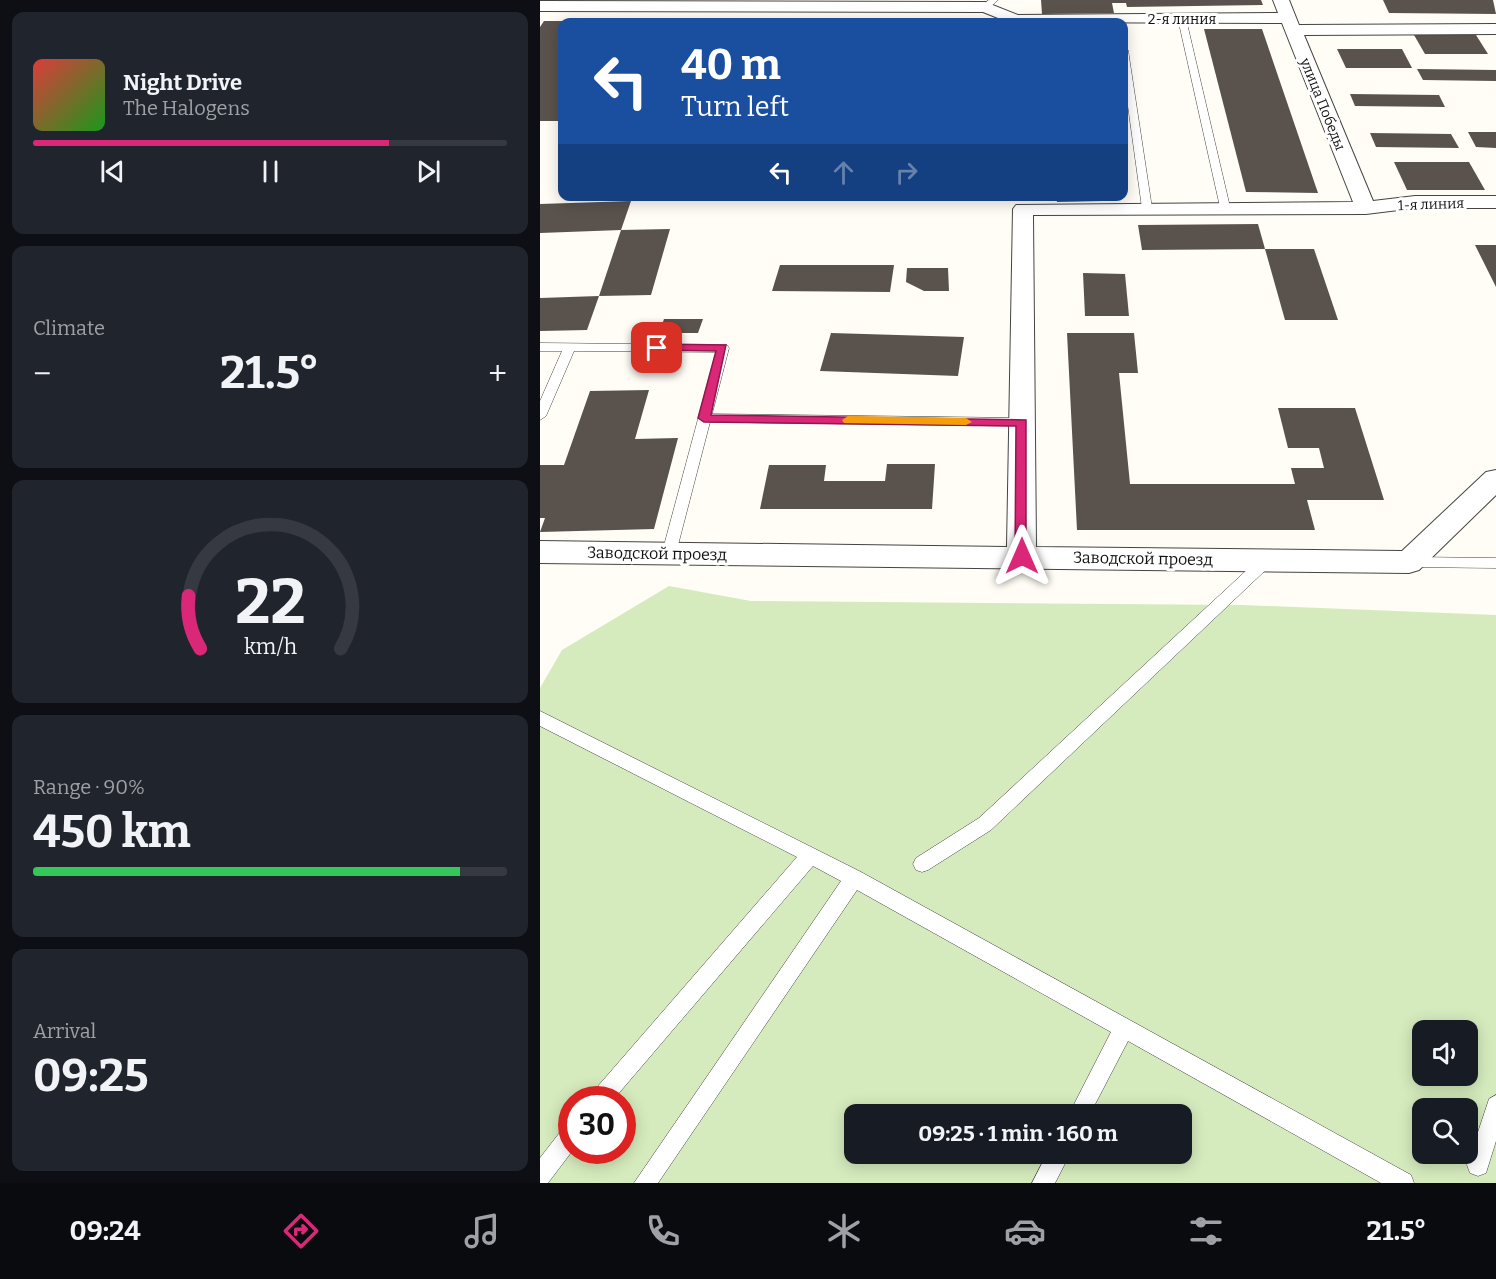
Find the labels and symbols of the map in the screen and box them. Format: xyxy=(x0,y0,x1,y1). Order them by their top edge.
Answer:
street label: 2-я линия xyxy=(1148,11,1216,28)
street label: улица Победы xyxy=(1296,55,1349,153)
street label: 1-я линия xyxy=(1398,195,1465,214)
pin xyxy=(631,322,682,373)
position arrow xyxy=(990,524,1054,588)
street label: Заводской проезд xyxy=(587,543,727,564)
street label: Заводской проезд xyxy=(1073,548,1213,569)
speed limit sign: 30 xyxy=(558,1086,636,1164)

